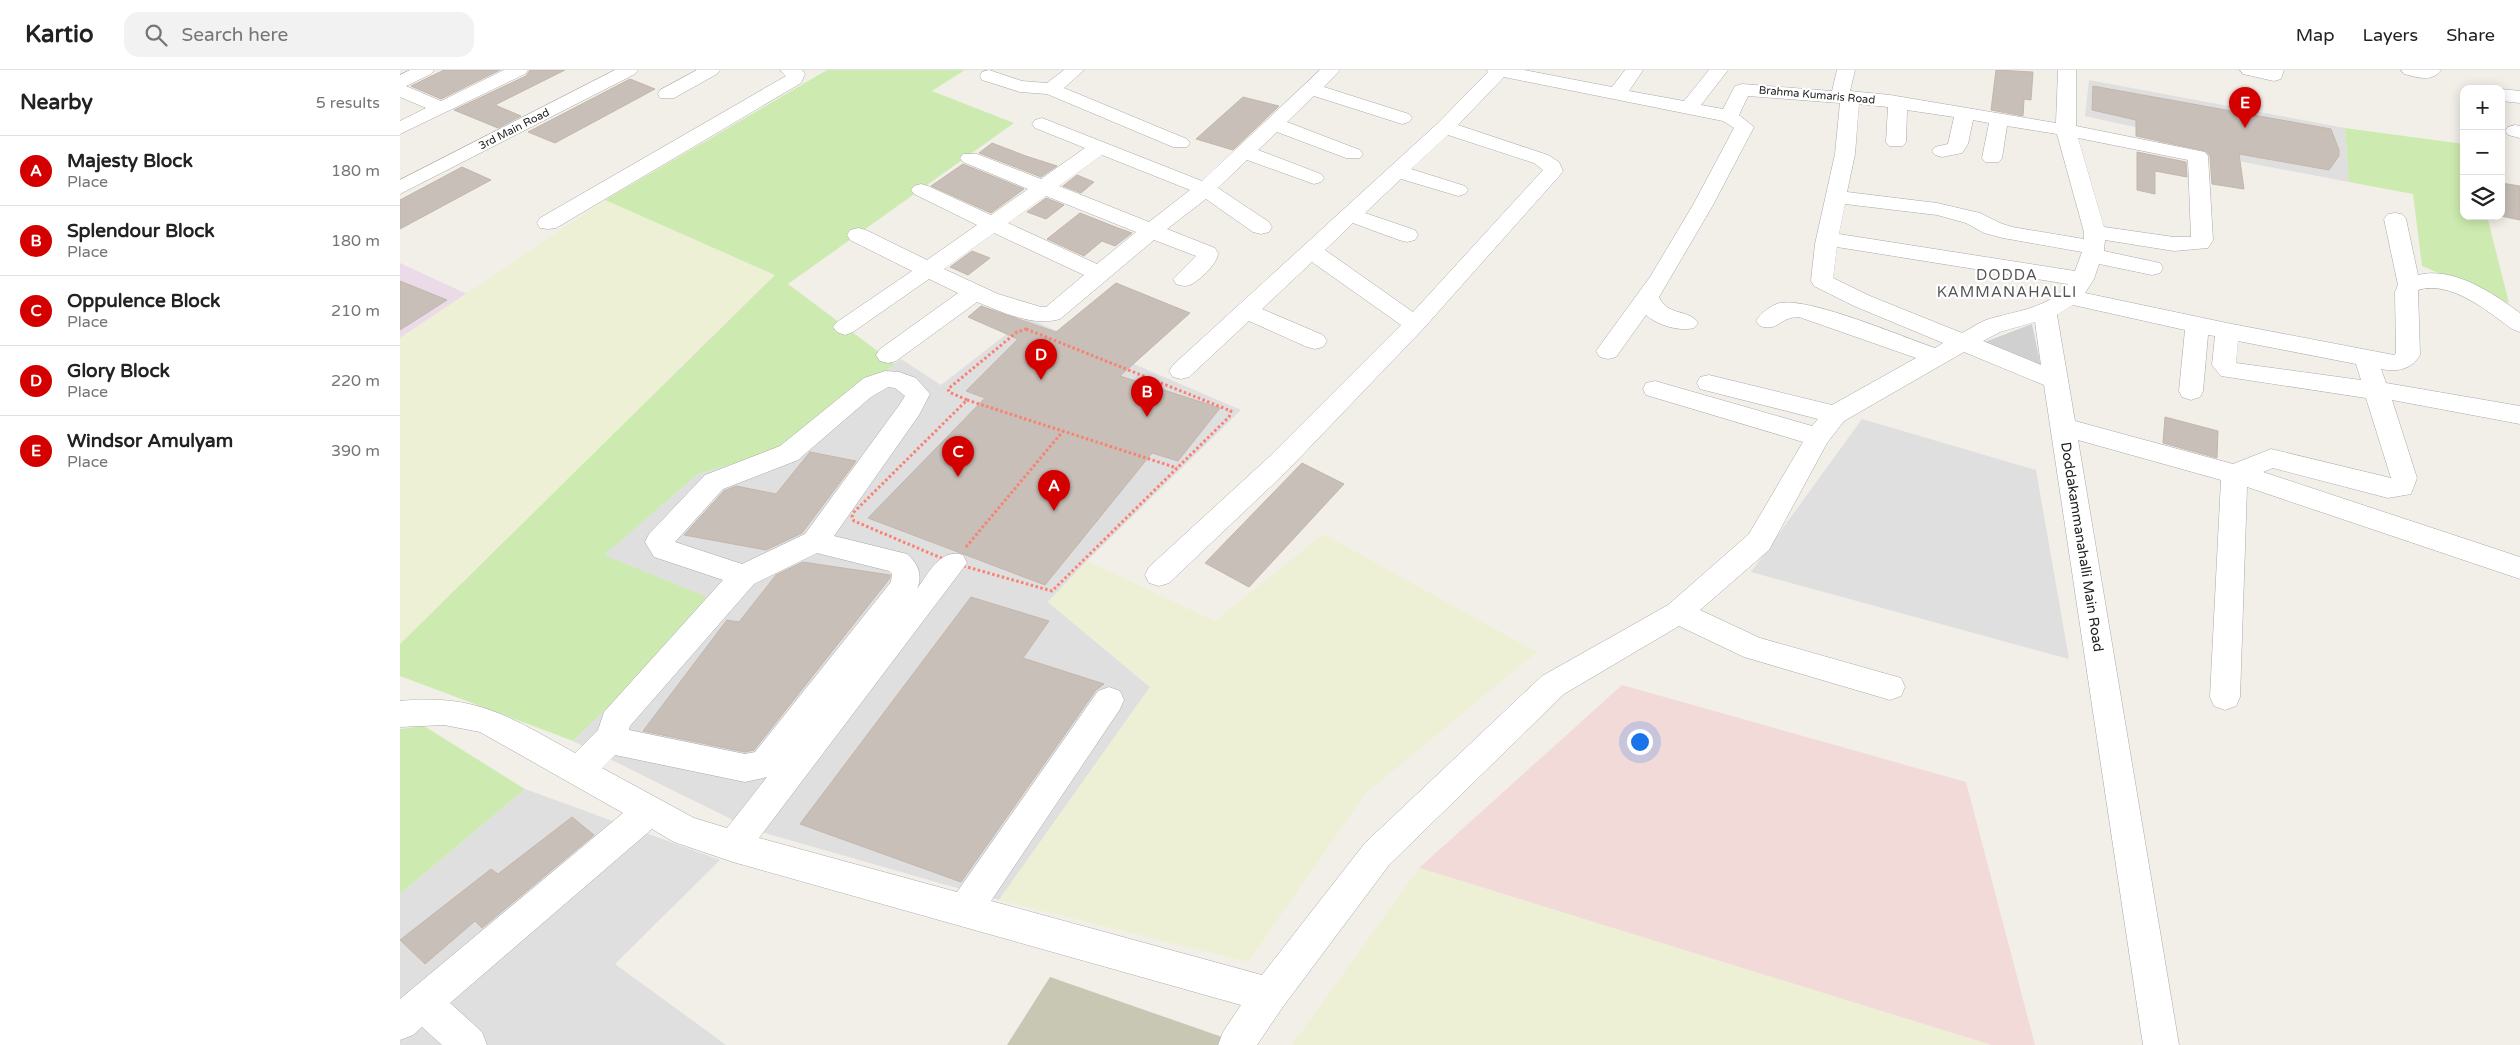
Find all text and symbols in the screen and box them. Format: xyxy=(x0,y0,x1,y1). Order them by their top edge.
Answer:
search box xyxy=(124,12,474,57)
text: Kartio xyxy=(25,20,94,49)
icon: search xyxy=(142,21,170,49)
text: Search here xyxy=(182,24,288,46)
text: Map xyxy=(2296,24,2335,46)
text: Layers xyxy=(2363,24,2418,46)
text: Share xyxy=(2446,24,2495,46)
street label: Brahma Kumaris Road xyxy=(1758,83,1876,107)
map controls xyxy=(2460,85,2505,220)
button: + xyxy=(2460,85,2505,130)
pin: E xyxy=(2229,87,2261,128)
text: Nearby xyxy=(20,90,93,115)
text: 5 results xyxy=(316,93,380,113)
street label: 3rd Main Road xyxy=(477,106,552,152)
button: − xyxy=(2460,130,2505,175)
text: Majesty Block xyxy=(67,150,193,172)
text: A xyxy=(30,161,42,181)
text: 180 m xyxy=(331,161,380,181)
text: Place xyxy=(67,172,108,192)
button: layers xyxy=(2460,175,2505,220)
text: Splendour Block xyxy=(67,220,215,242)
text: B xyxy=(30,231,42,251)
text: 180 m xyxy=(331,231,380,251)
text: Place xyxy=(67,242,108,262)
district label: DODDA KAMMANAHALLI xyxy=(1937,266,2077,301)
text: Oppulence Block xyxy=(67,290,220,312)
text: C xyxy=(30,301,42,321)
text: 210 m xyxy=(331,301,380,321)
text: Place xyxy=(67,312,108,332)
pin: D xyxy=(1025,339,1057,380)
text: Glory Block xyxy=(67,360,170,382)
text: D xyxy=(30,371,42,391)
text: 220 m xyxy=(331,371,380,391)
pin: B xyxy=(1131,376,1163,417)
text: Place xyxy=(67,382,108,402)
text: Windsor Amulyam xyxy=(67,430,233,452)
pin: C xyxy=(942,436,974,477)
text: E xyxy=(31,441,41,461)
text: 390 m xyxy=(331,441,380,461)
street label: Doddakammanahalli Main Road xyxy=(2057,441,2107,653)
text: Place xyxy=(67,452,108,472)
pin: A xyxy=(1038,470,1070,511)
your location xyxy=(1627,729,1653,755)

